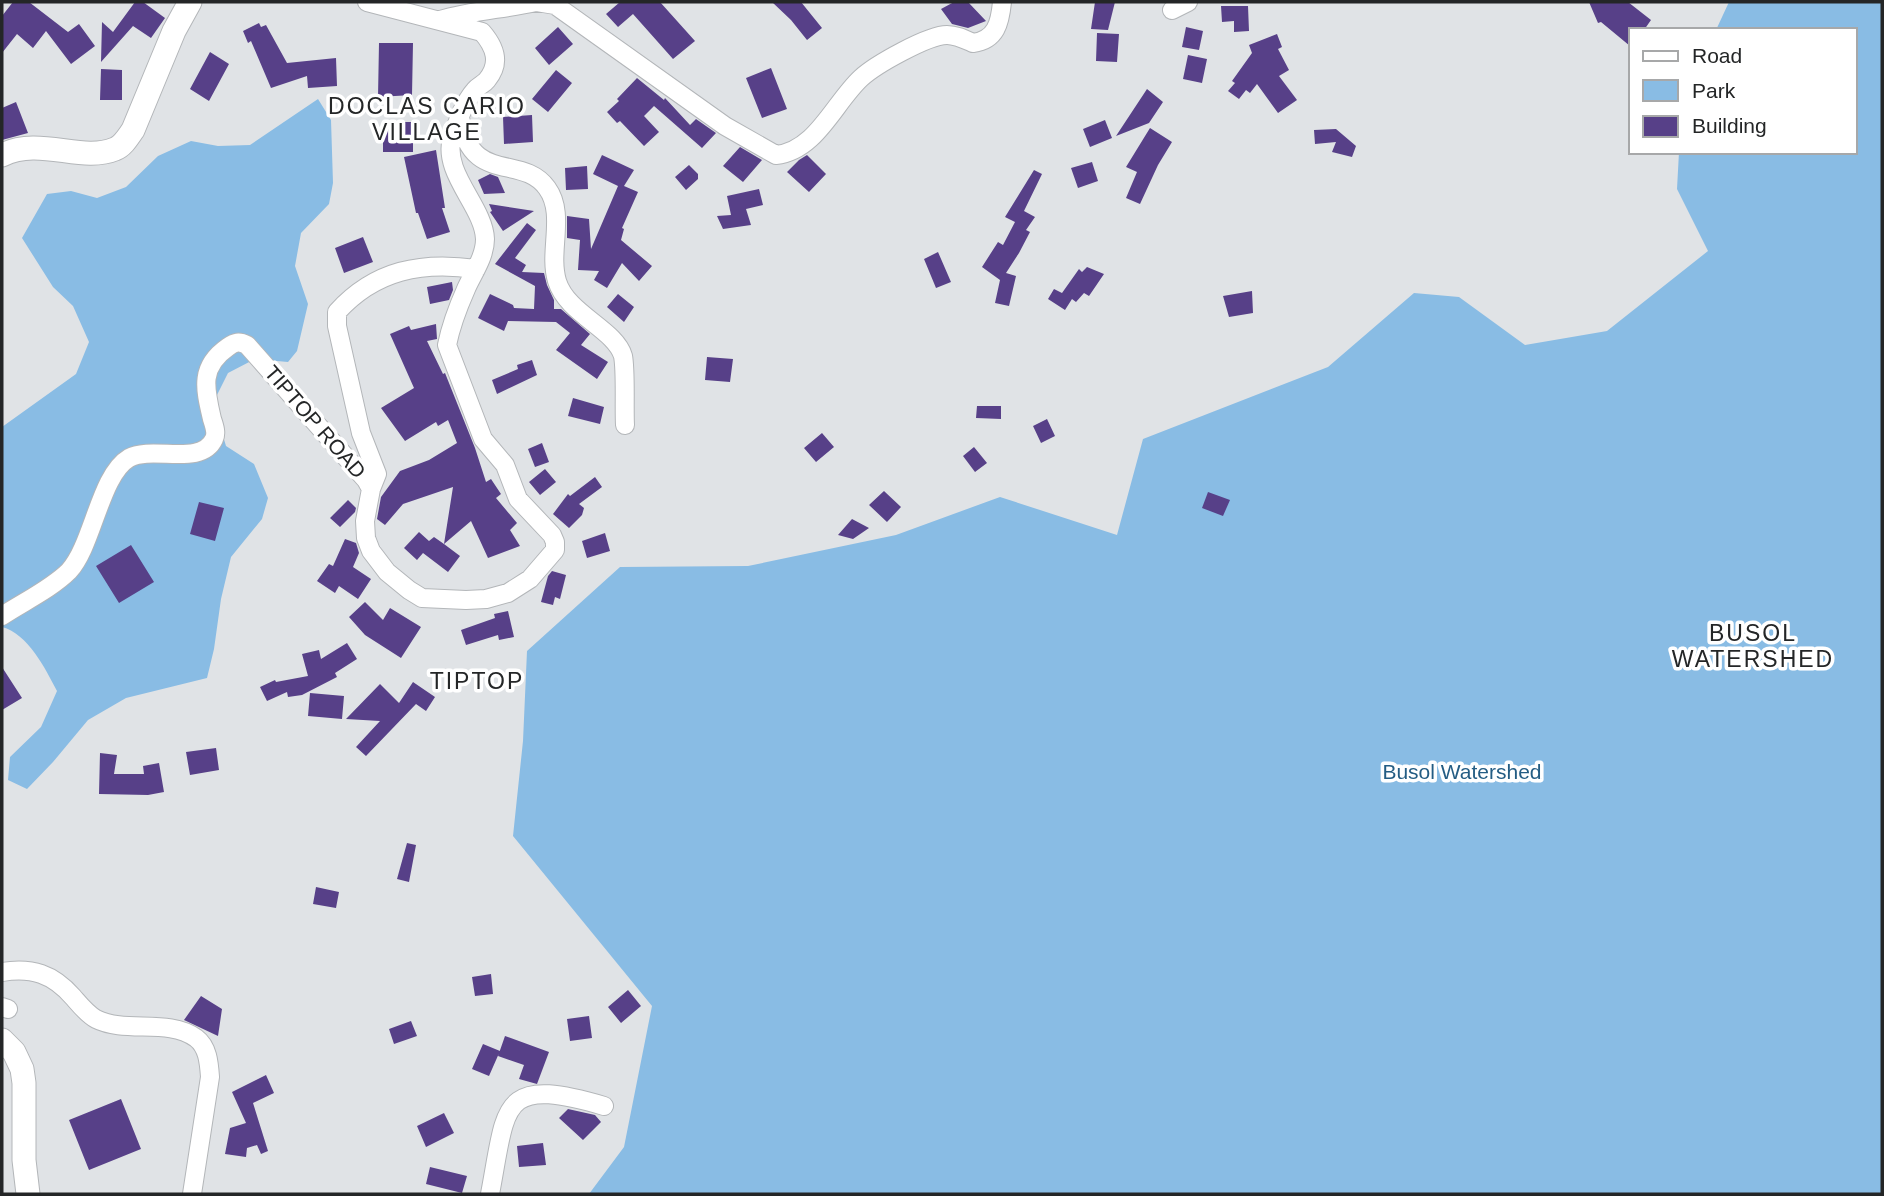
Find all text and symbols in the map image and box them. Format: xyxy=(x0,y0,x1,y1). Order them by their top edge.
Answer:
legend xyxy=(1629,28,1856,154)
text: Road xyxy=(1692,44,1742,67)
text: Park xyxy=(1692,79,1736,102)
district label: DOCLAS CARIO VILLAGE xyxy=(328,93,526,145)
text: Building xyxy=(1692,114,1767,137)
street label: TIPTOP ROAD xyxy=(260,361,371,483)
district label: BUSOL WATERSHED xyxy=(1672,620,1834,672)
district label: TIPTOP xyxy=(430,668,524,694)
park label: Busol Watershed xyxy=(1382,760,1542,783)

